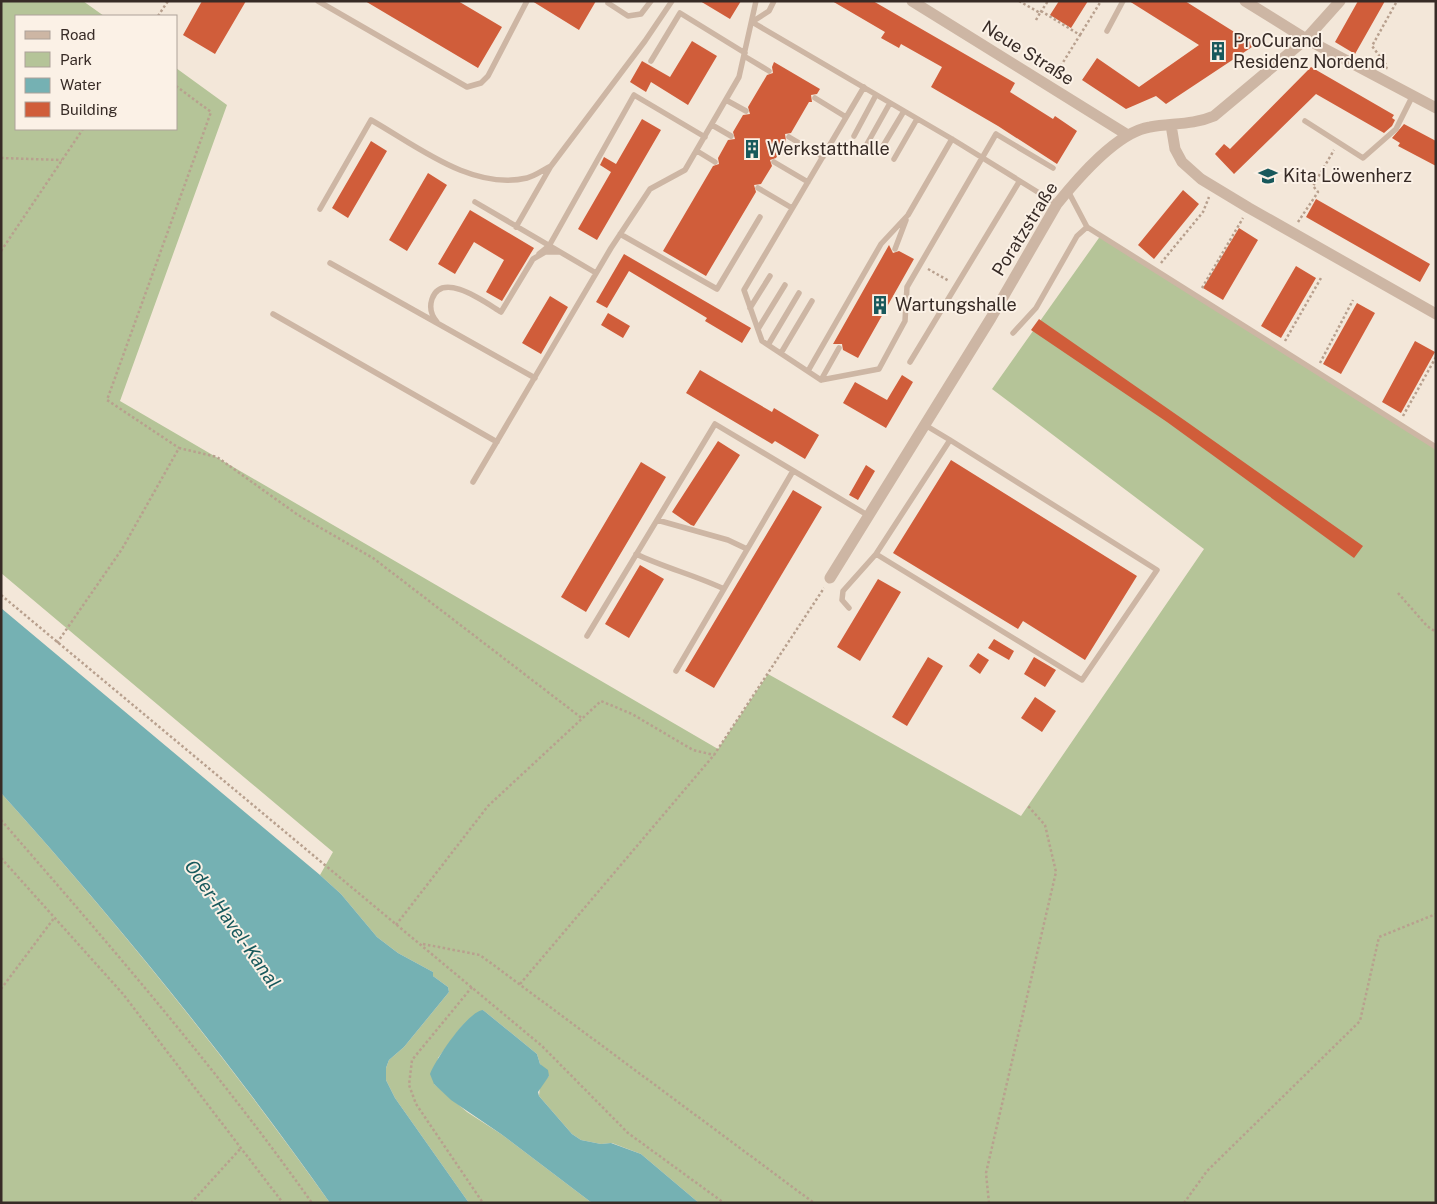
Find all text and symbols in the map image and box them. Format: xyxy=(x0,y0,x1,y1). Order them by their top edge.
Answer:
legend xyxy=(15,15,178,130)
street label: Neue Straße xyxy=(978,16,1078,89)
text: Road xyxy=(60,26,96,43)
place label: ProCurand Residenz Nordend xyxy=(1233,30,1385,72)
building icon: ProCurand Residenz Nordend xyxy=(1207,40,1229,62)
text: Park xyxy=(60,51,92,68)
text: Water xyxy=(60,76,102,93)
text: Building xyxy=(60,101,118,118)
building icon: Werkstatthalle xyxy=(741,138,763,160)
place label: Werkstatthalle xyxy=(767,138,890,159)
school or university icon: Kita Löwenherz xyxy=(1257,165,1279,187)
place label: Kita Löwenherz xyxy=(1283,165,1412,186)
street label: Poratzstraße xyxy=(987,178,1062,280)
building icon: Wartungshalle xyxy=(869,294,891,316)
place label: Wartungshalle xyxy=(895,294,1017,315)
water label: Oder-Havel-Kanal xyxy=(180,856,286,992)

